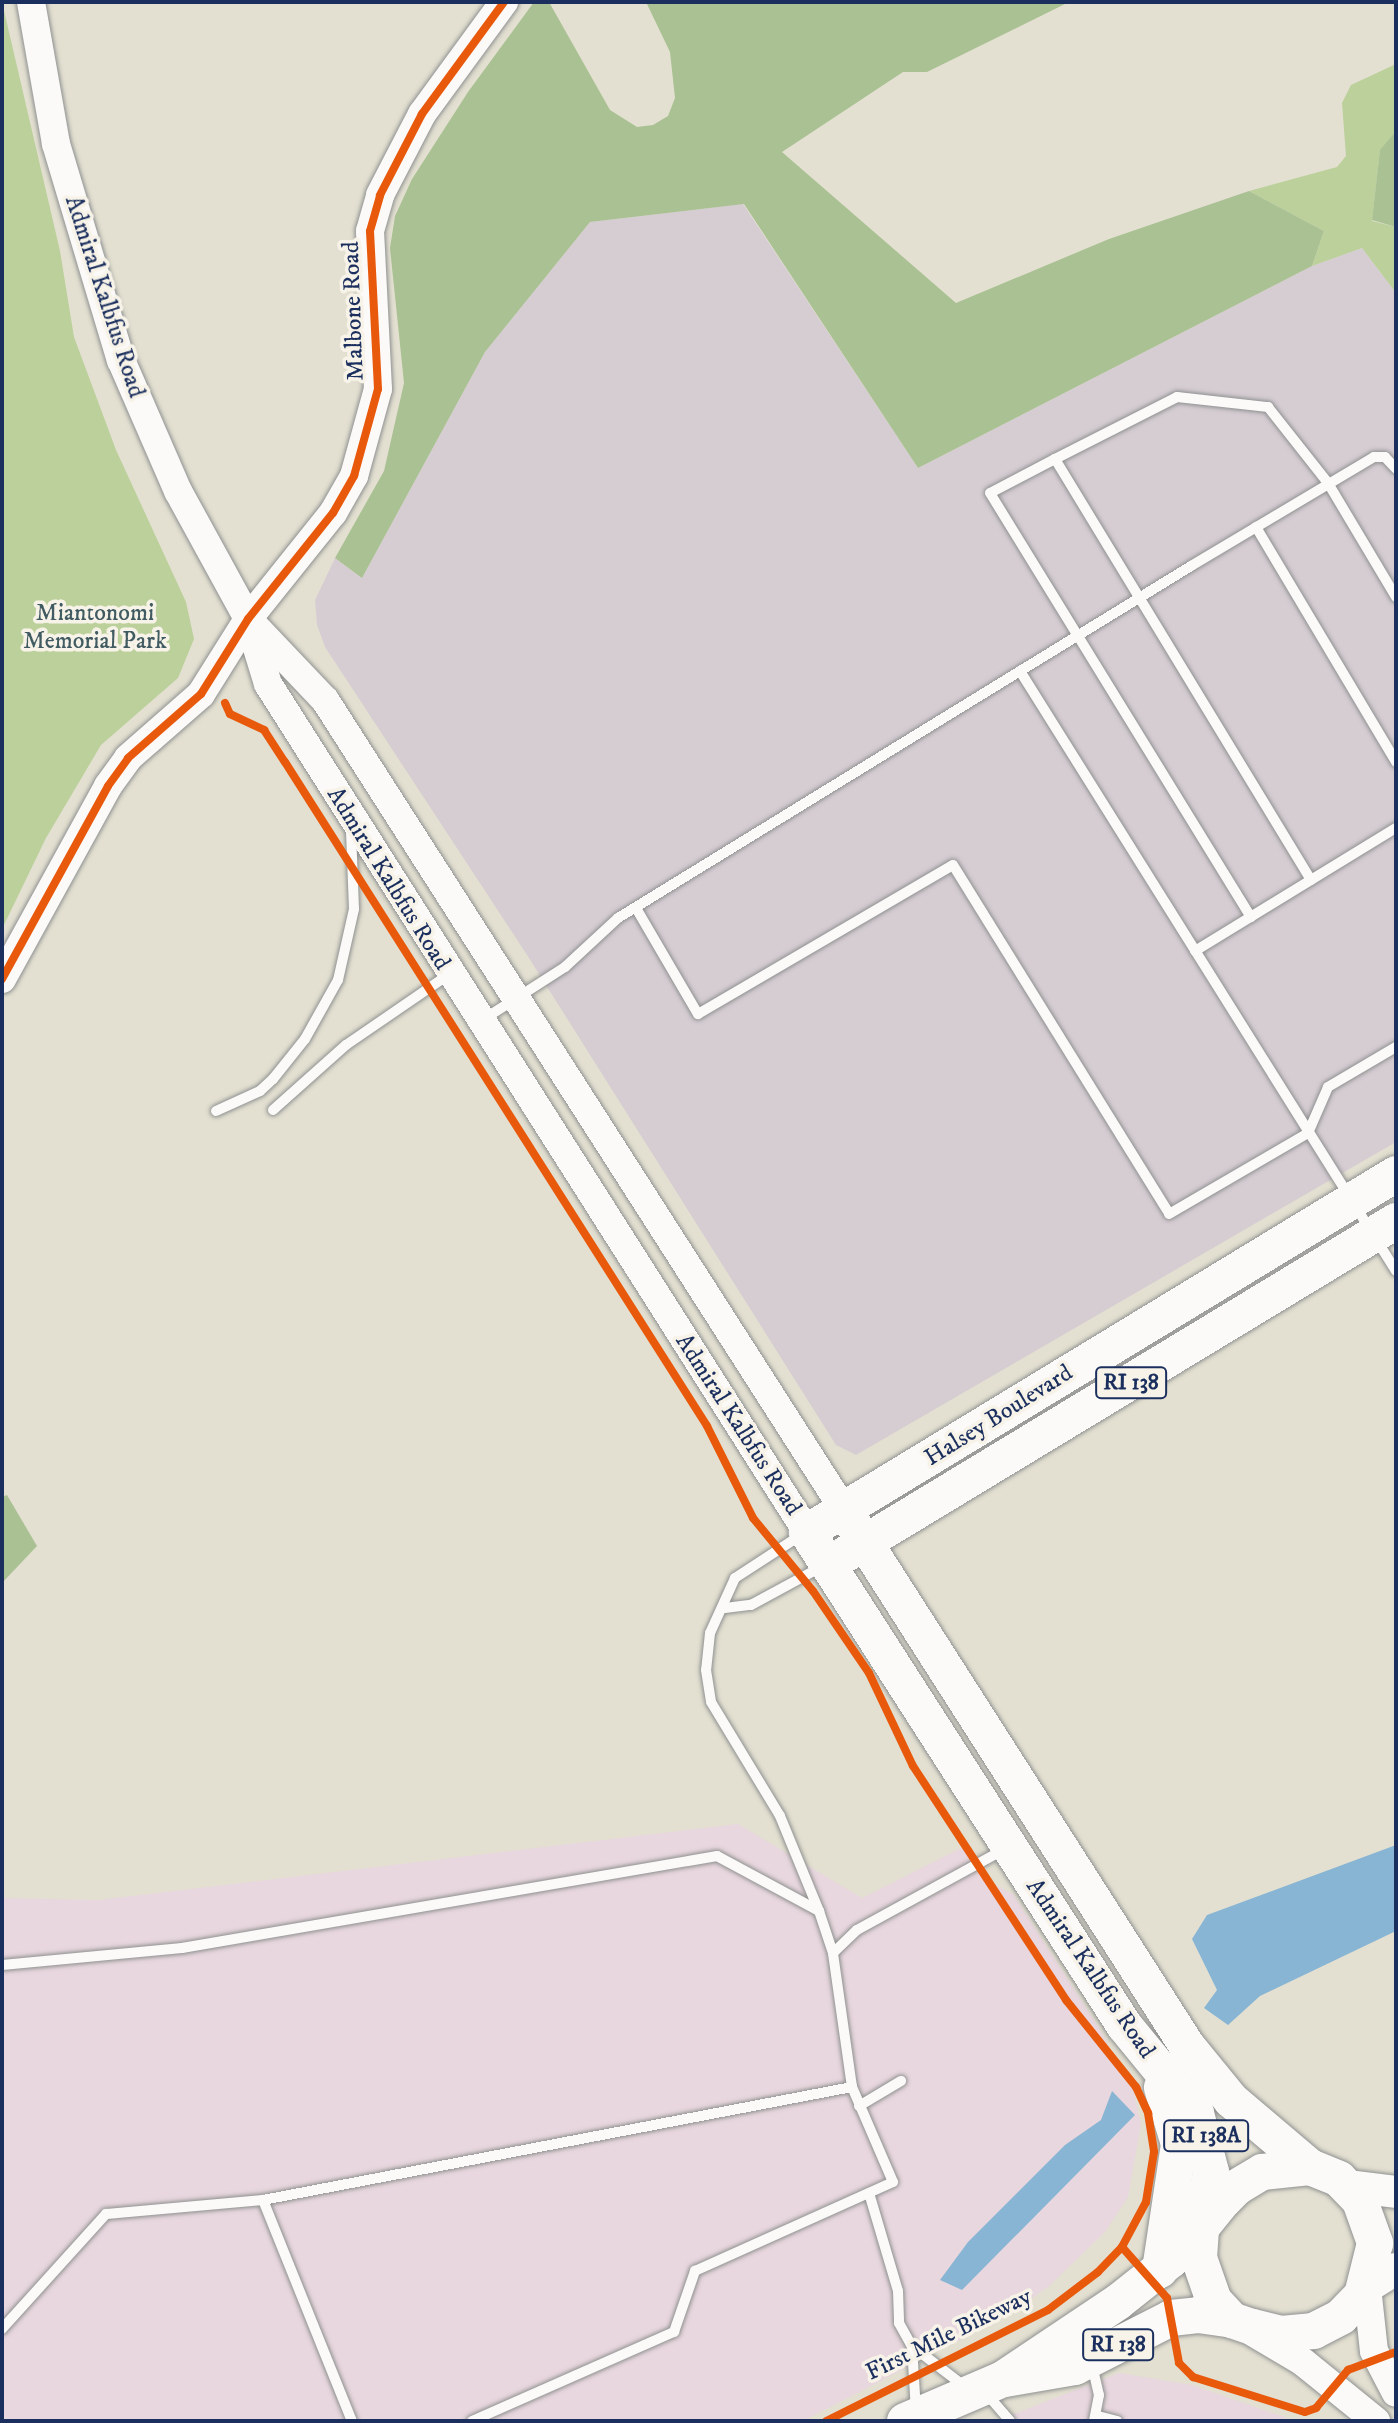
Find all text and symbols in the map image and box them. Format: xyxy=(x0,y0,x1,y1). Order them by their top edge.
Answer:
street label: Admiral Kalbfus Road xyxy=(58,192,150,402)
street label: Malbone Road xyxy=(337,241,371,381)
park label: Miantonomi Memorial Park xyxy=(23,600,167,656)
street label: Admiral Kalbfus Road xyxy=(320,782,456,976)
street label: Admiral Kalbfus Road xyxy=(669,1329,807,1521)
street label: Halsey Boulevard xyxy=(920,1359,1078,1473)
road number: RI 138 xyxy=(1095,1365,1167,1401)
street label: Admiral Kalbfus Road xyxy=(1019,1874,1161,2064)
road number: RI 138A xyxy=(1162,2118,1250,2154)
street label: First Mile Bikeway xyxy=(862,2282,1036,2388)
road number: RI 138 xyxy=(1082,2327,1154,2363)

